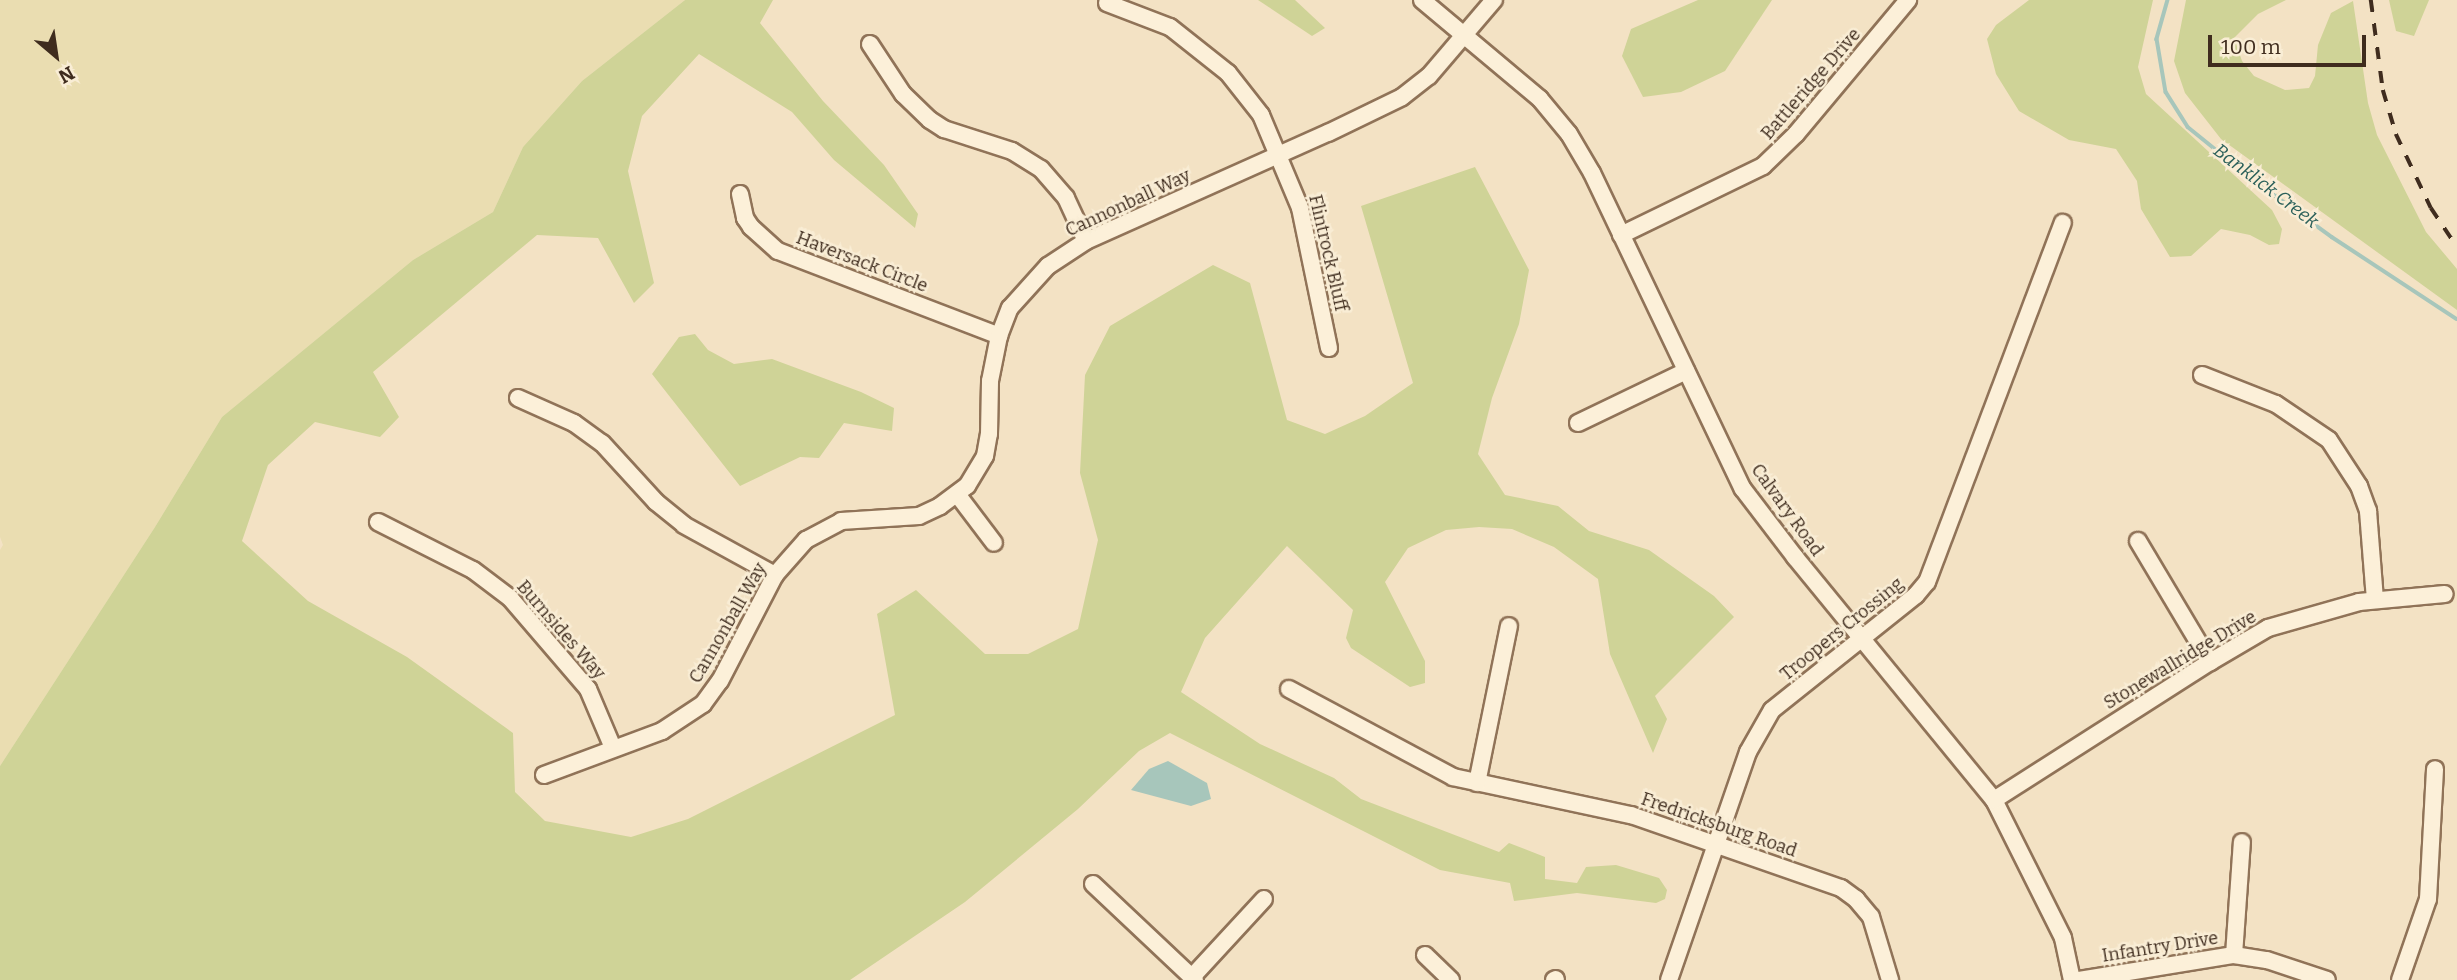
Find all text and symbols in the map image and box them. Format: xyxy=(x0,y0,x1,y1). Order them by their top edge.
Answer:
north arrow xyxy=(21,21,91,91)
scale bar xyxy=(2212,21,2370,65)
street label: Battleridge Drive xyxy=(1757,24,1865,144)
text: 100 m xyxy=(2221,34,2281,60)
text: N xyxy=(54,61,78,88)
water label: Banklick Creek xyxy=(2209,139,2323,233)
street label: Cannonball Way xyxy=(1062,165,1194,241)
street label: Flintrock Bluff xyxy=(1304,193,1352,313)
street label: Haversack Circle xyxy=(793,227,931,297)
street label: Calvary Road xyxy=(1746,460,1828,560)
street label: Cannonball Way xyxy=(685,559,771,687)
street label: Troopers Crossing xyxy=(1776,573,1908,685)
street label: Burnsides Way xyxy=(512,576,610,684)
street label: Stonewallridge Drive xyxy=(2100,606,2260,714)
street label: Fredricksburg Road xyxy=(1638,788,1800,862)
street label: Infantry Drive xyxy=(2100,927,2220,967)

